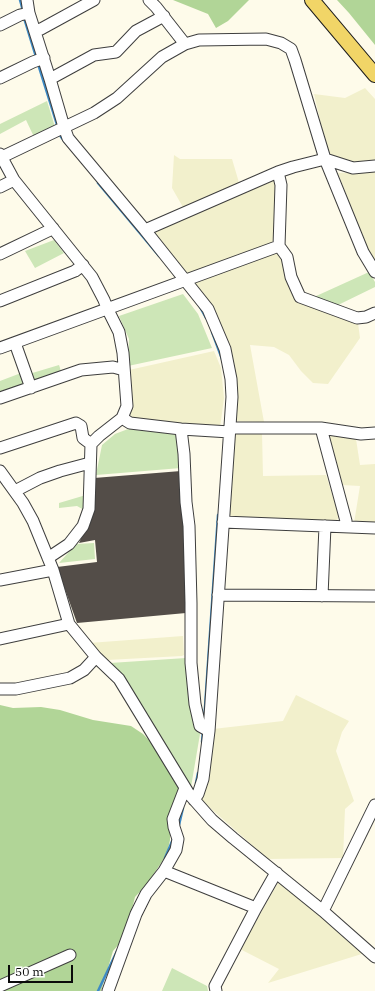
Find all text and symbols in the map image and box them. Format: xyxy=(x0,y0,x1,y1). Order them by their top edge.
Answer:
scale bar xyxy=(10,957,75,983)
text: 50 m xyxy=(15,964,44,979)

